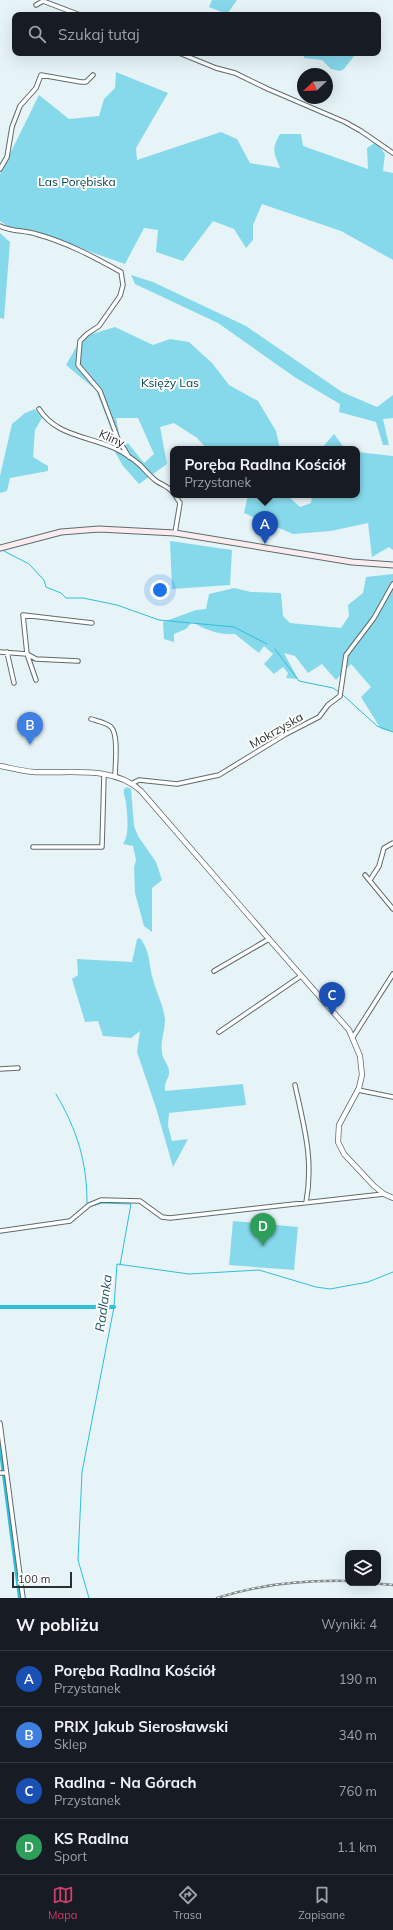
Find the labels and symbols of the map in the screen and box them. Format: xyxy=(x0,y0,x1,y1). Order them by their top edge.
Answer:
north arrow xyxy=(297,68,333,104)
park label: Las Porębiska xyxy=(38,174,116,189)
park label: Księży Las xyxy=(141,375,199,390)
street label: Kliny xyxy=(97,426,128,451)
pin: A xyxy=(252,511,278,544)
your location xyxy=(150,580,170,600)
street label: Mokrzyska xyxy=(247,709,305,751)
pin: B xyxy=(17,712,43,745)
pin: C xyxy=(319,982,345,1015)
pin: D xyxy=(250,1213,276,1246)
water label: Radlanka xyxy=(91,1273,115,1333)
scale bar xyxy=(12,1570,72,1589)

